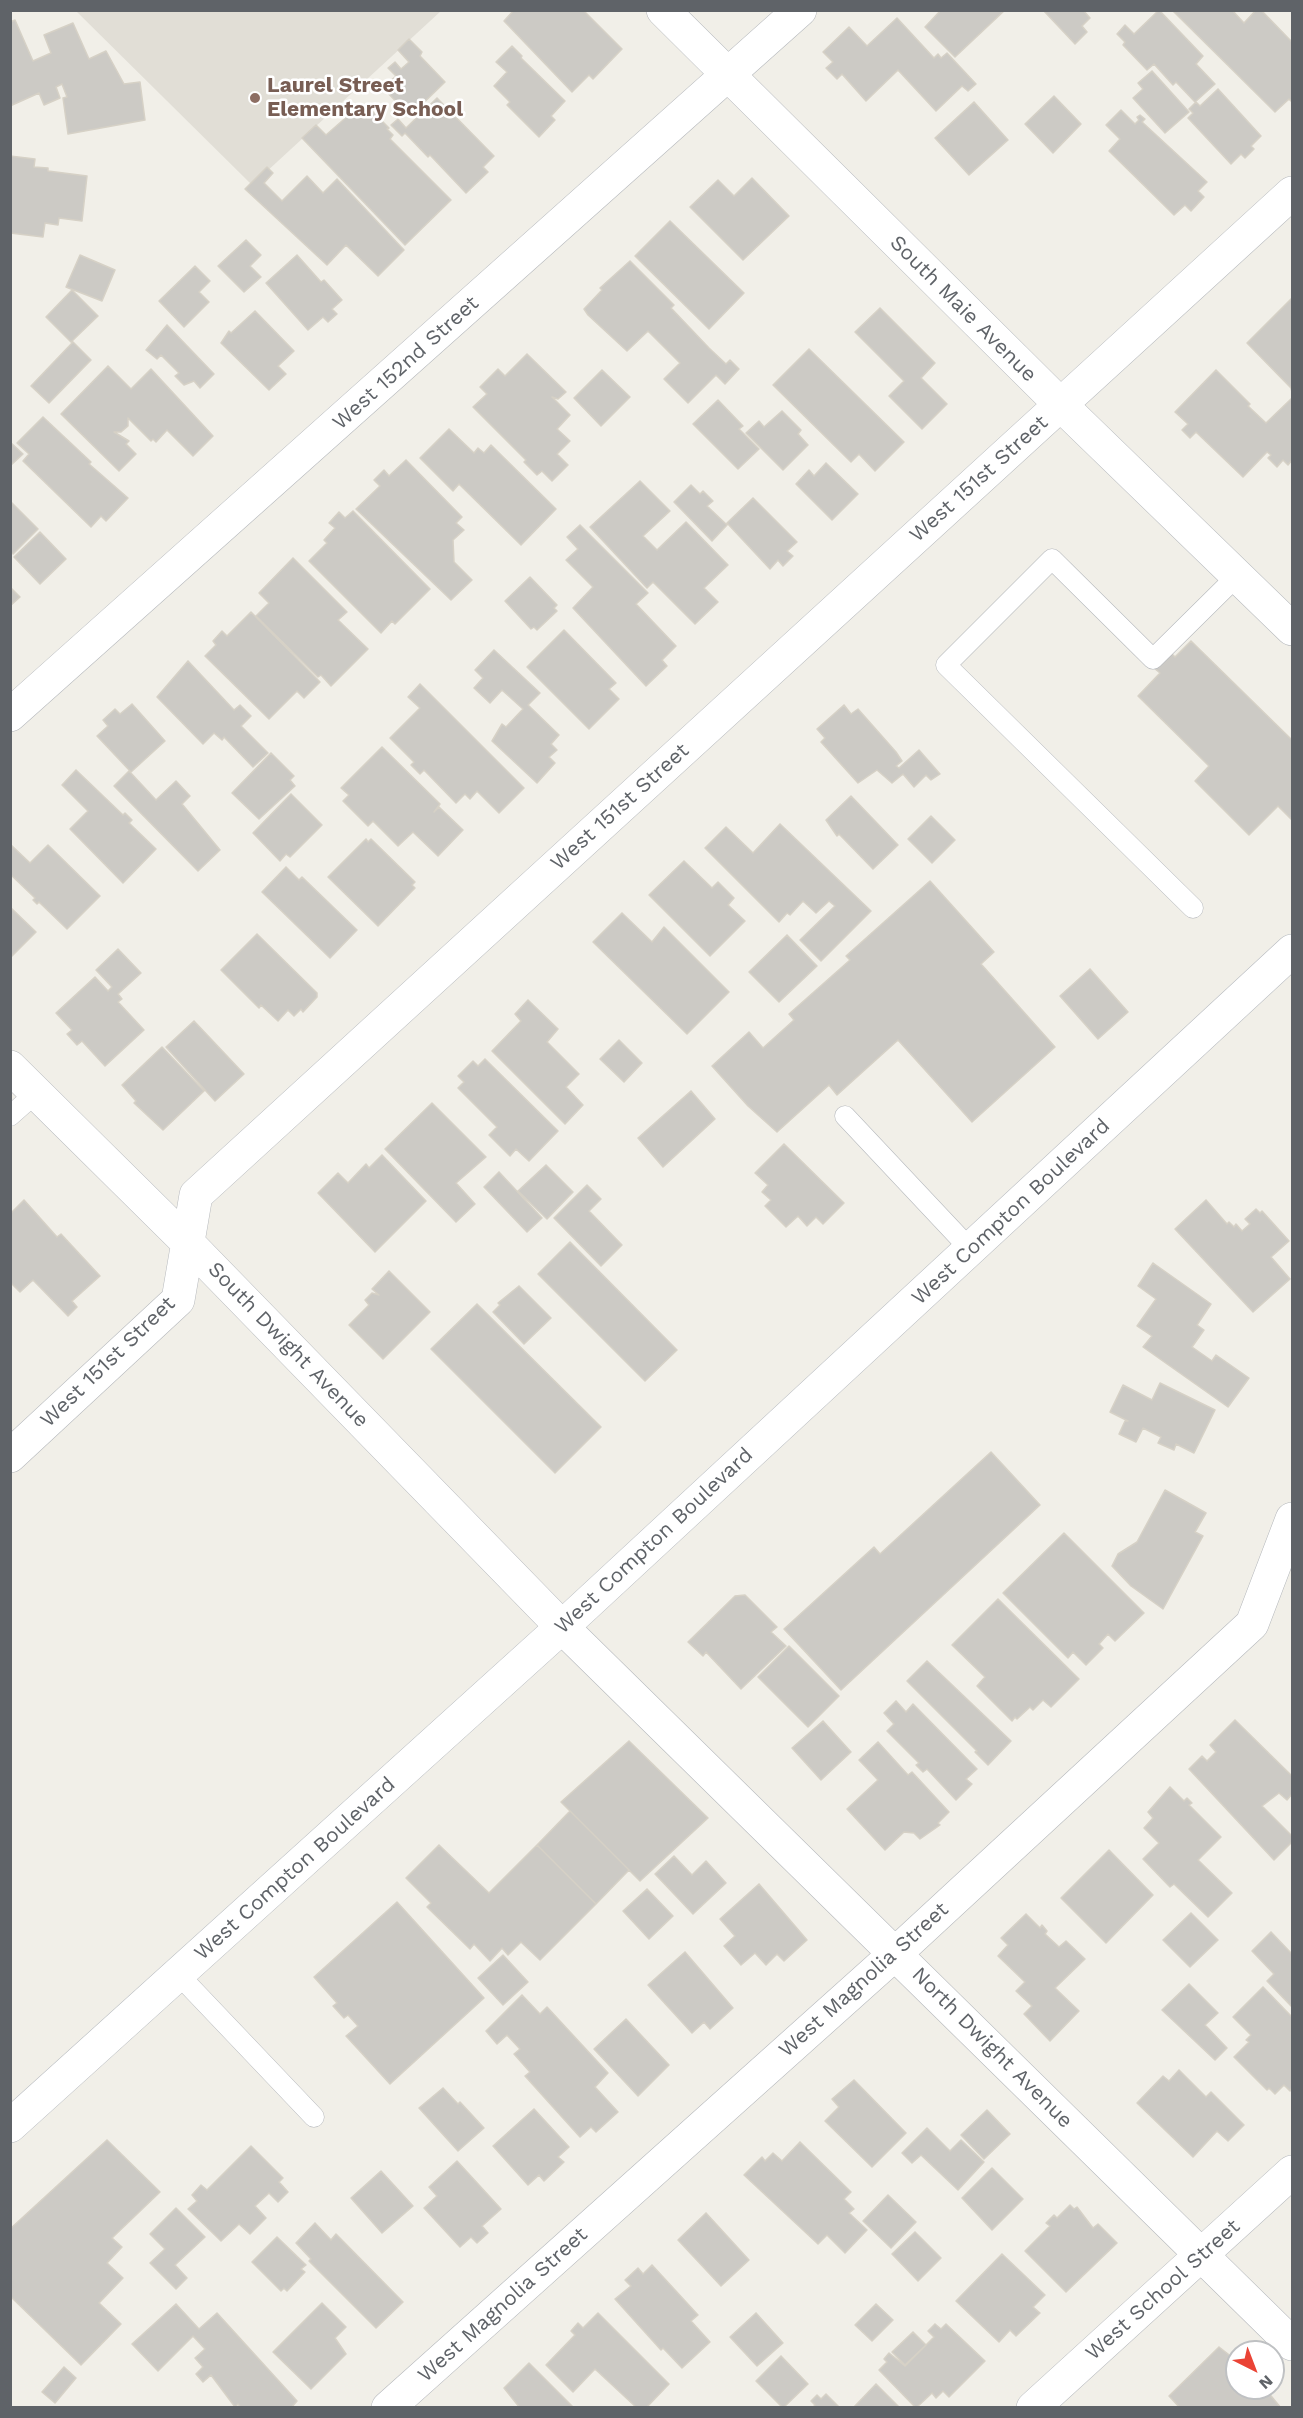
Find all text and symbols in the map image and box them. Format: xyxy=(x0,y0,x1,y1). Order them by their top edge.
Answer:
place label: Laurel Street Elementary School xyxy=(267,73,463,123)
marker: Laurel Street Elementary School xyxy=(248,91,262,105)
street label: South Maie Avenue xyxy=(885,231,1041,387)
street label: West 152nd Street xyxy=(328,291,484,435)
street label: West 151st Street xyxy=(905,410,1053,548)
street label: West 151st Street xyxy=(546,738,694,876)
street label: West Compton Boulevard xyxy=(907,1114,1115,1310)
street label: South Dwight Avenue xyxy=(202,1257,374,1433)
street label: West 151st Street xyxy=(35,1291,181,1433)
street label: West Compton Boulevard xyxy=(550,1443,758,1639)
street label: West Compton Boulevard xyxy=(189,1772,401,1966)
street label: West Magnolia Street xyxy=(774,1897,954,2063)
street label: North Dwight Avenue xyxy=(906,1962,1078,2134)
street label: West School Street xyxy=(1081,2214,1245,2366)
street label: West Magnolia Street xyxy=(413,2222,593,2388)
north arrow xyxy=(1225,2340,1285,2400)
text: N xyxy=(1255,2371,1277,2393)

